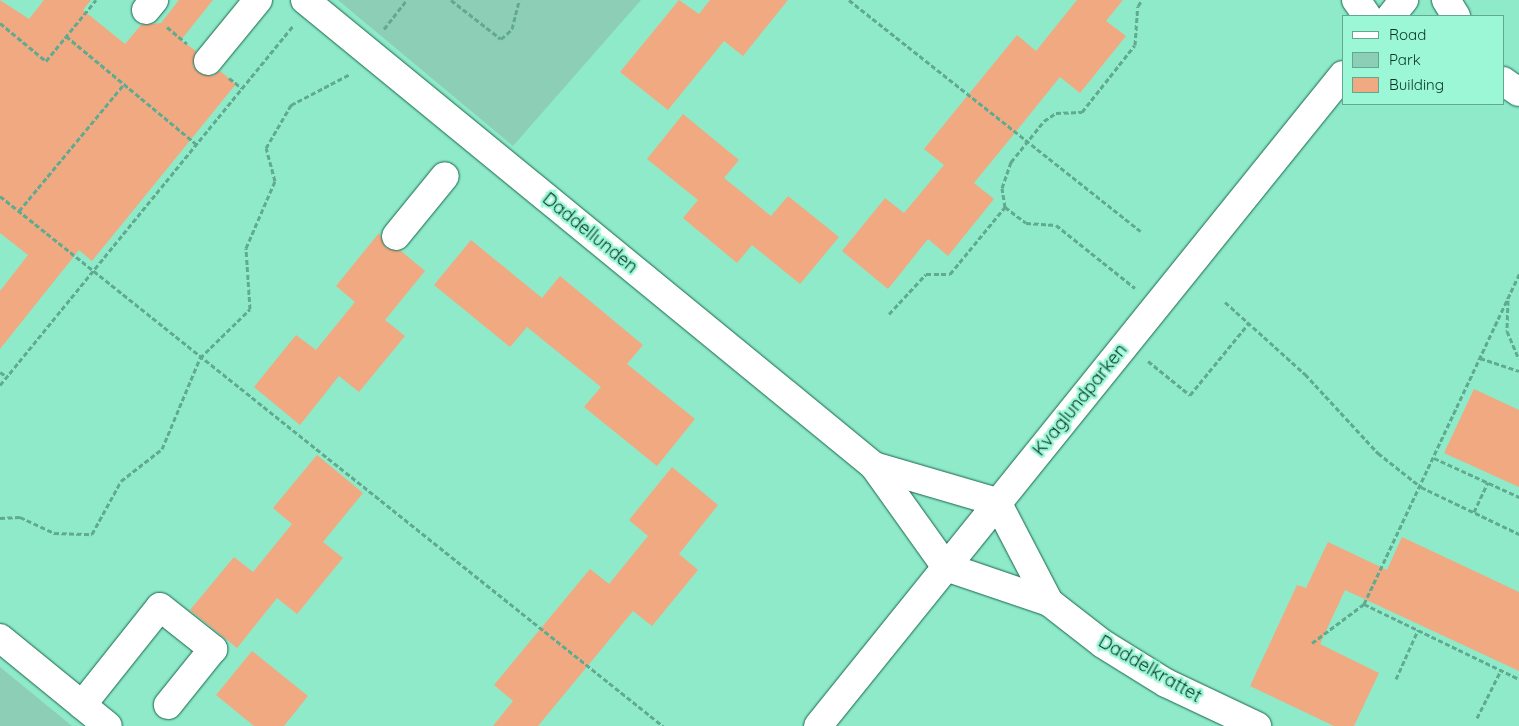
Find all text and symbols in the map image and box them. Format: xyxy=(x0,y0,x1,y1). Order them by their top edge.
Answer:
legend xyxy=(1342,15,1504,105)
text: Road xyxy=(1389,25,1426,44)
text: Park xyxy=(1389,50,1421,69)
text: Building xyxy=(1389,75,1444,94)
street label: Daddellunden xyxy=(538,188,642,278)
street label: Kvaglundparken xyxy=(1028,340,1132,460)
street label: Daddelkrattet xyxy=(1095,631,1205,707)

